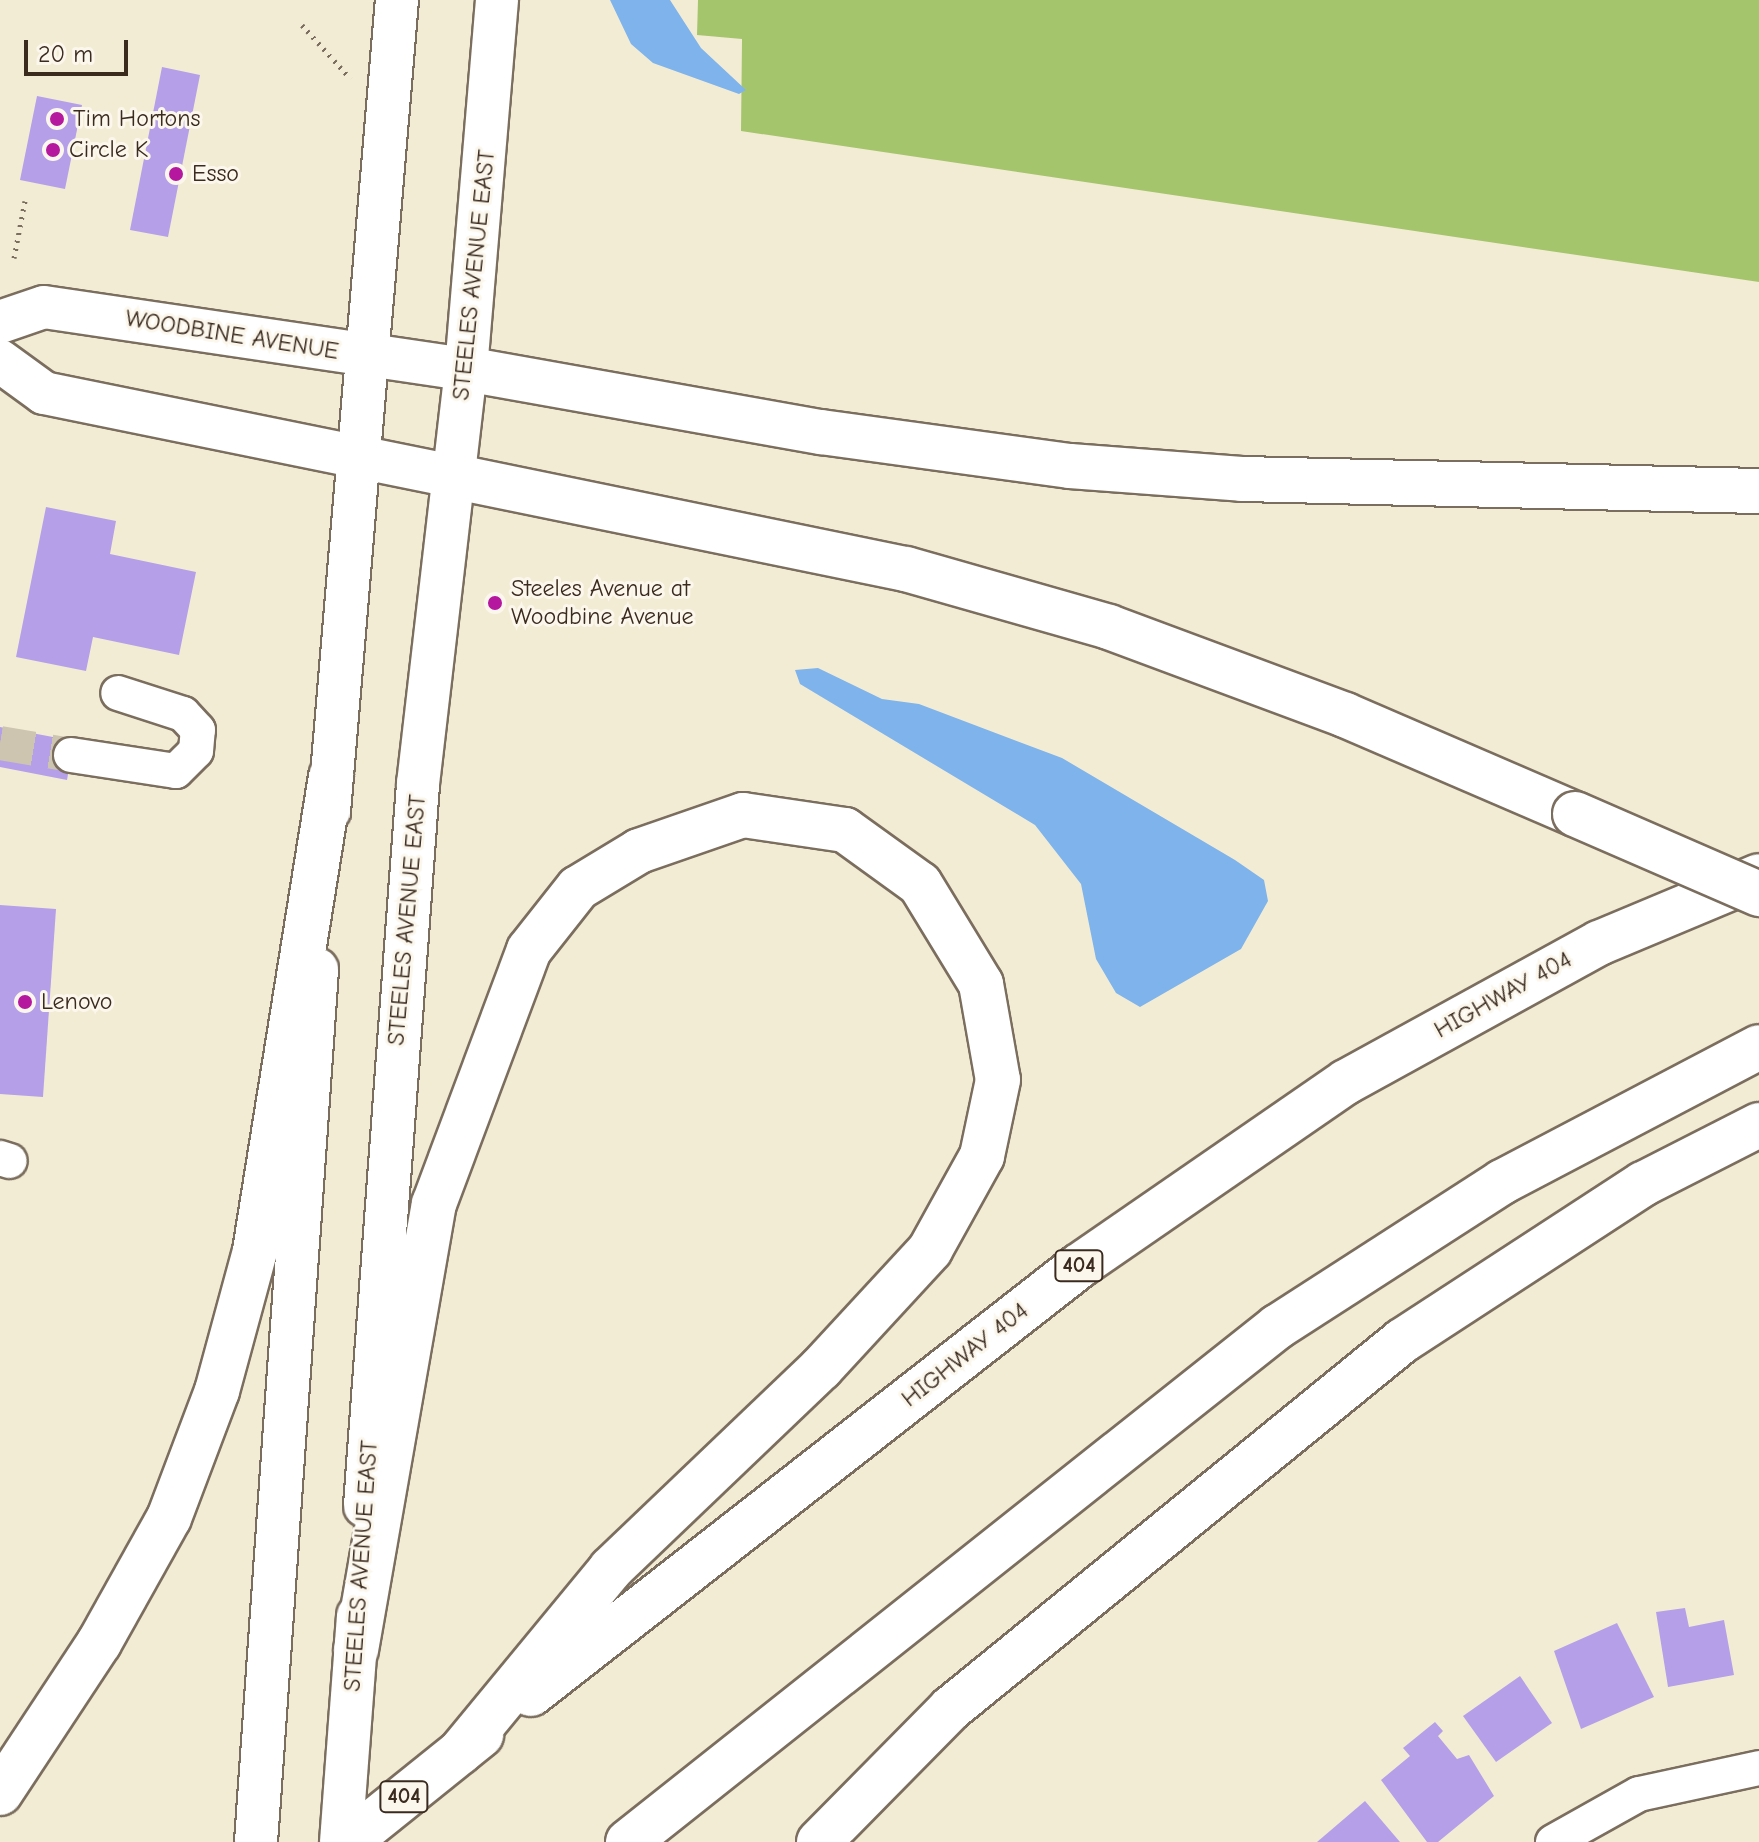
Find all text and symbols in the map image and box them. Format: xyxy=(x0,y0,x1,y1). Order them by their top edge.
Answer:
scale bar xyxy=(28,24,132,74)
text: 20 m xyxy=(38,40,93,68)
place label: Tim Hortons xyxy=(73,105,201,133)
marker: Tim Hortons xyxy=(48,110,66,128)
place label: Circle K xyxy=(69,136,148,164)
marker: Circle K xyxy=(44,141,62,159)
street label: STEELES AVENUE EAST xyxy=(447,148,501,402)
place label: Esso xyxy=(192,160,239,188)
marker: Esso xyxy=(167,165,185,183)
street label: WOODBINE AVENUE xyxy=(123,304,341,366)
place label: Steeles Avenue at Woodbine Avenue xyxy=(511,575,694,631)
marker: Steeles Avenue at Woodbine Avenue xyxy=(486,594,504,612)
street label: STEELES AVENUE EAST xyxy=(382,793,432,1047)
street label: HIGHWAY 404 xyxy=(1429,945,1577,1045)
place label: Lenovo xyxy=(41,988,113,1016)
marker: Lenovo xyxy=(16,993,34,1011)
road number: 404 xyxy=(1053,1248,1105,1284)
street label: HIGHWAY 404 xyxy=(896,1297,1034,1413)
street label: STEELES AVENUE EAST xyxy=(338,1439,384,1693)
road number: 404 xyxy=(378,1779,430,1815)

